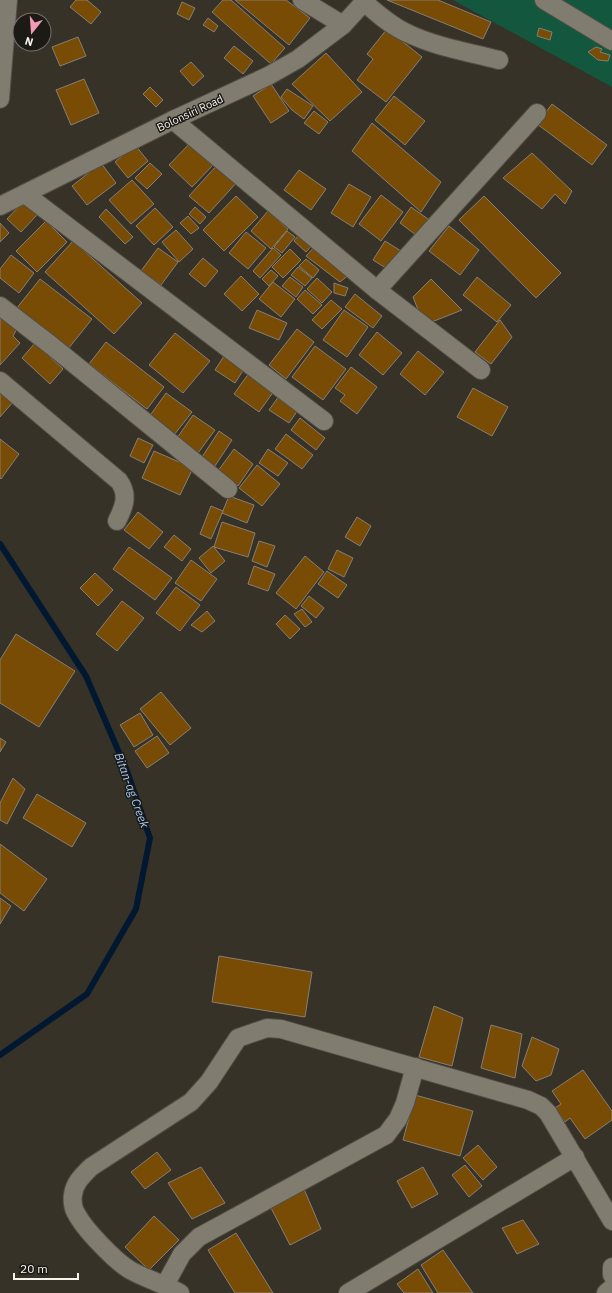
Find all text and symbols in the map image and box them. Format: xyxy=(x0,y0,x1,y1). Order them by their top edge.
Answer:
north arrow xyxy=(12,12,52,52)
text: N xyxy=(23,34,35,49)
street label: Bolonsiri Road xyxy=(155,92,225,134)
water label: Bitan-ag Creek xyxy=(111,750,153,830)
scale bar xyxy=(14,1255,78,1281)
text: 20 m xyxy=(20,1261,48,1276)

